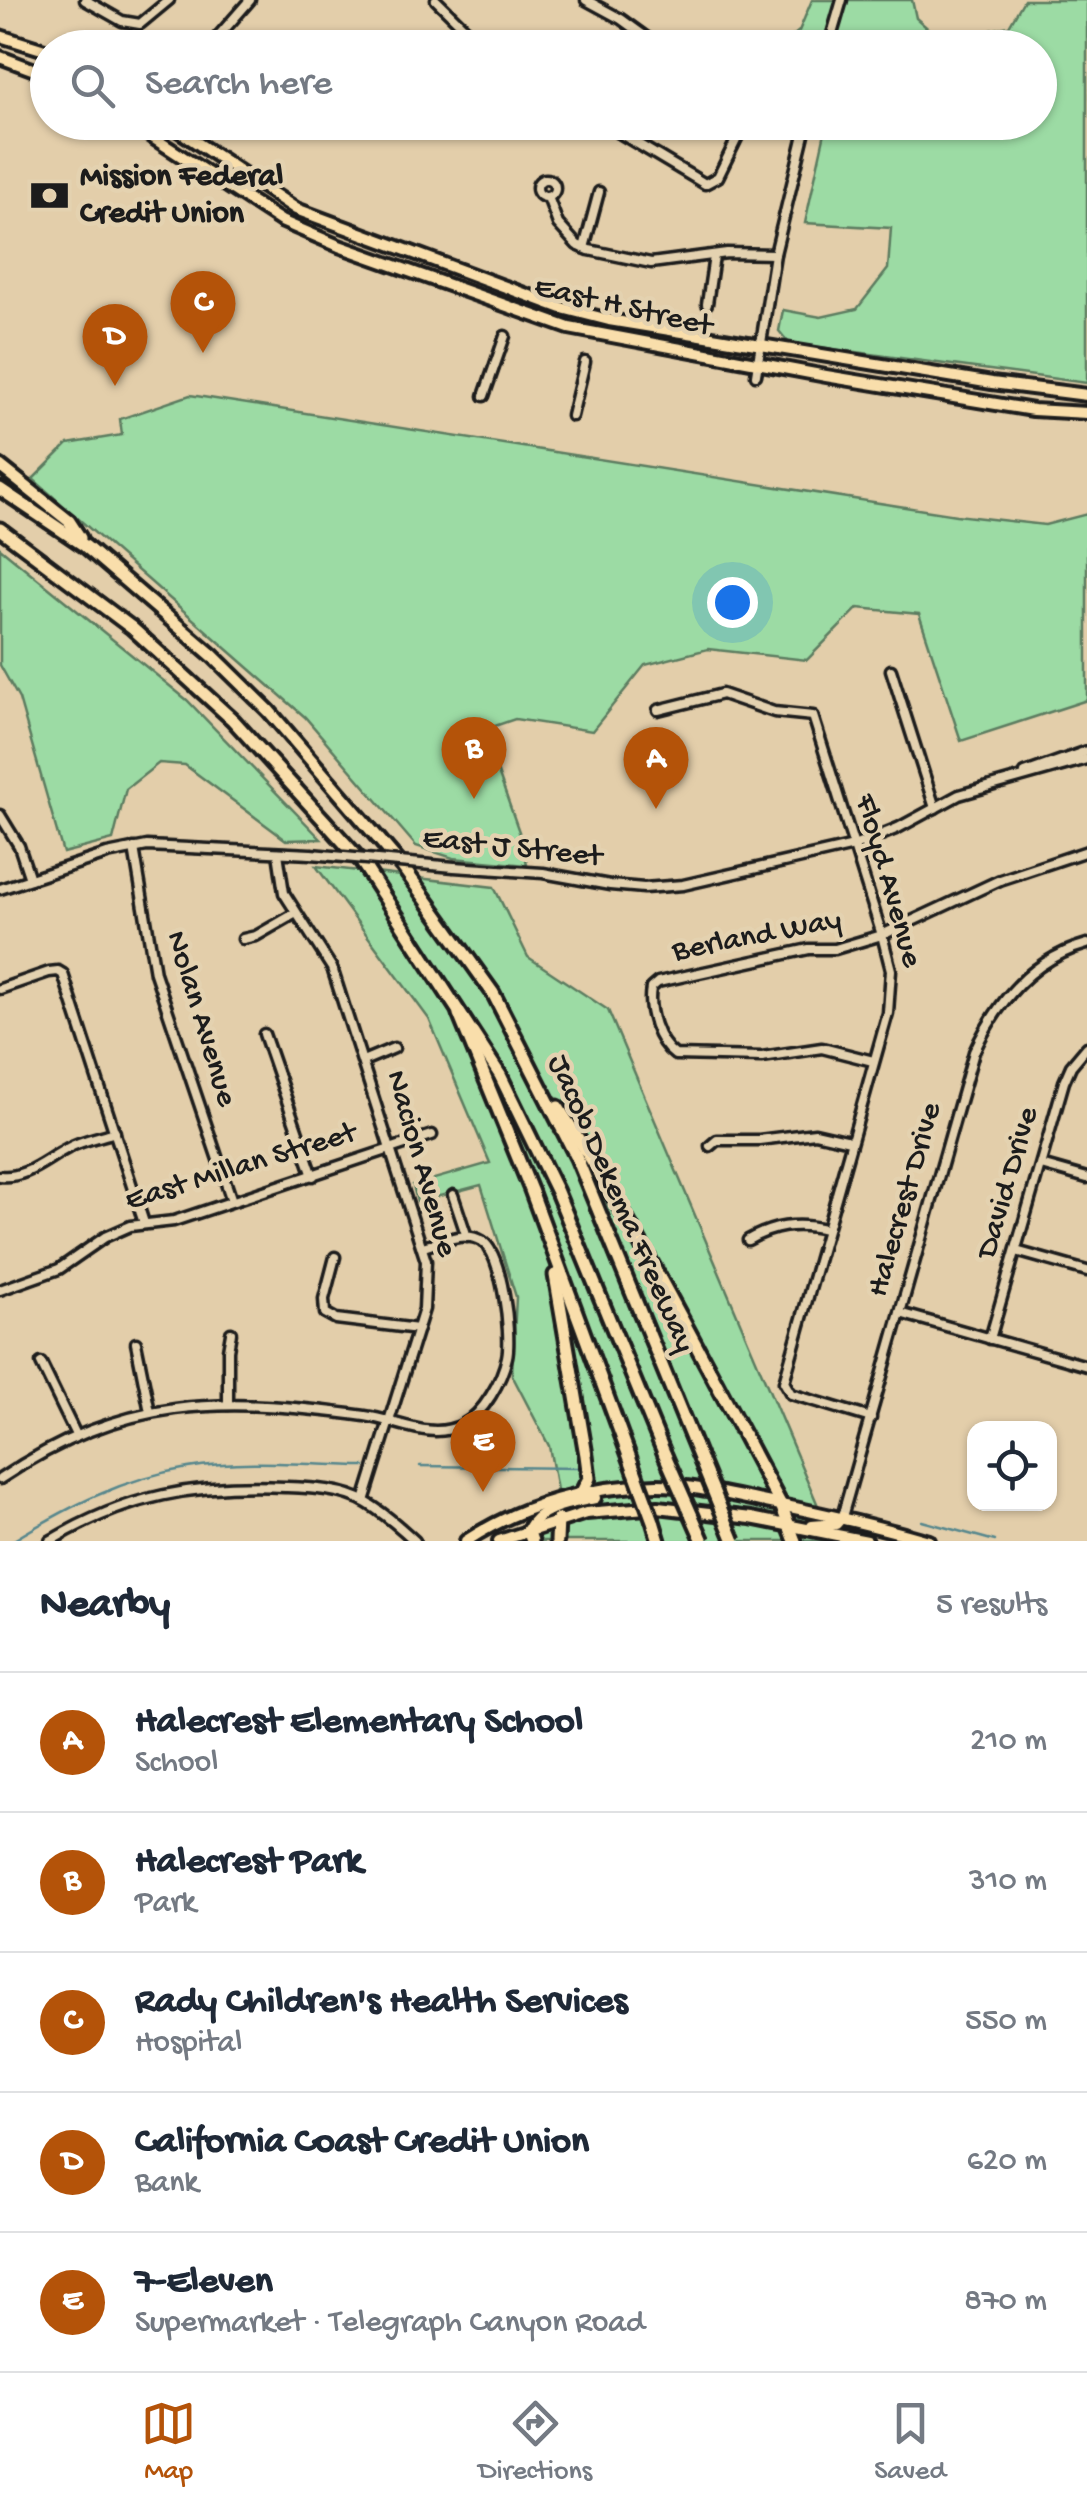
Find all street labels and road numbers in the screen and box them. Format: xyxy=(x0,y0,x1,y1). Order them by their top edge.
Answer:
street label: East H Street xyxy=(530,269,718,348)
street label: Floyd Avenue xyxy=(844,789,930,972)
street label: East J Street xyxy=(421,821,606,878)
street label: Berland Way xyxy=(668,902,845,972)
street label: Nolan Avenue xyxy=(155,927,245,1112)
street label: Jacob Dekema Freeway xyxy=(537,1049,703,1359)
street label: Nacion Avenue xyxy=(375,1066,465,1262)
street label: Halecrest Drive xyxy=(860,1098,952,1302)
street label: David Drive xyxy=(969,1102,1049,1265)
street label: East Millan Street xyxy=(121,1114,364,1221)

